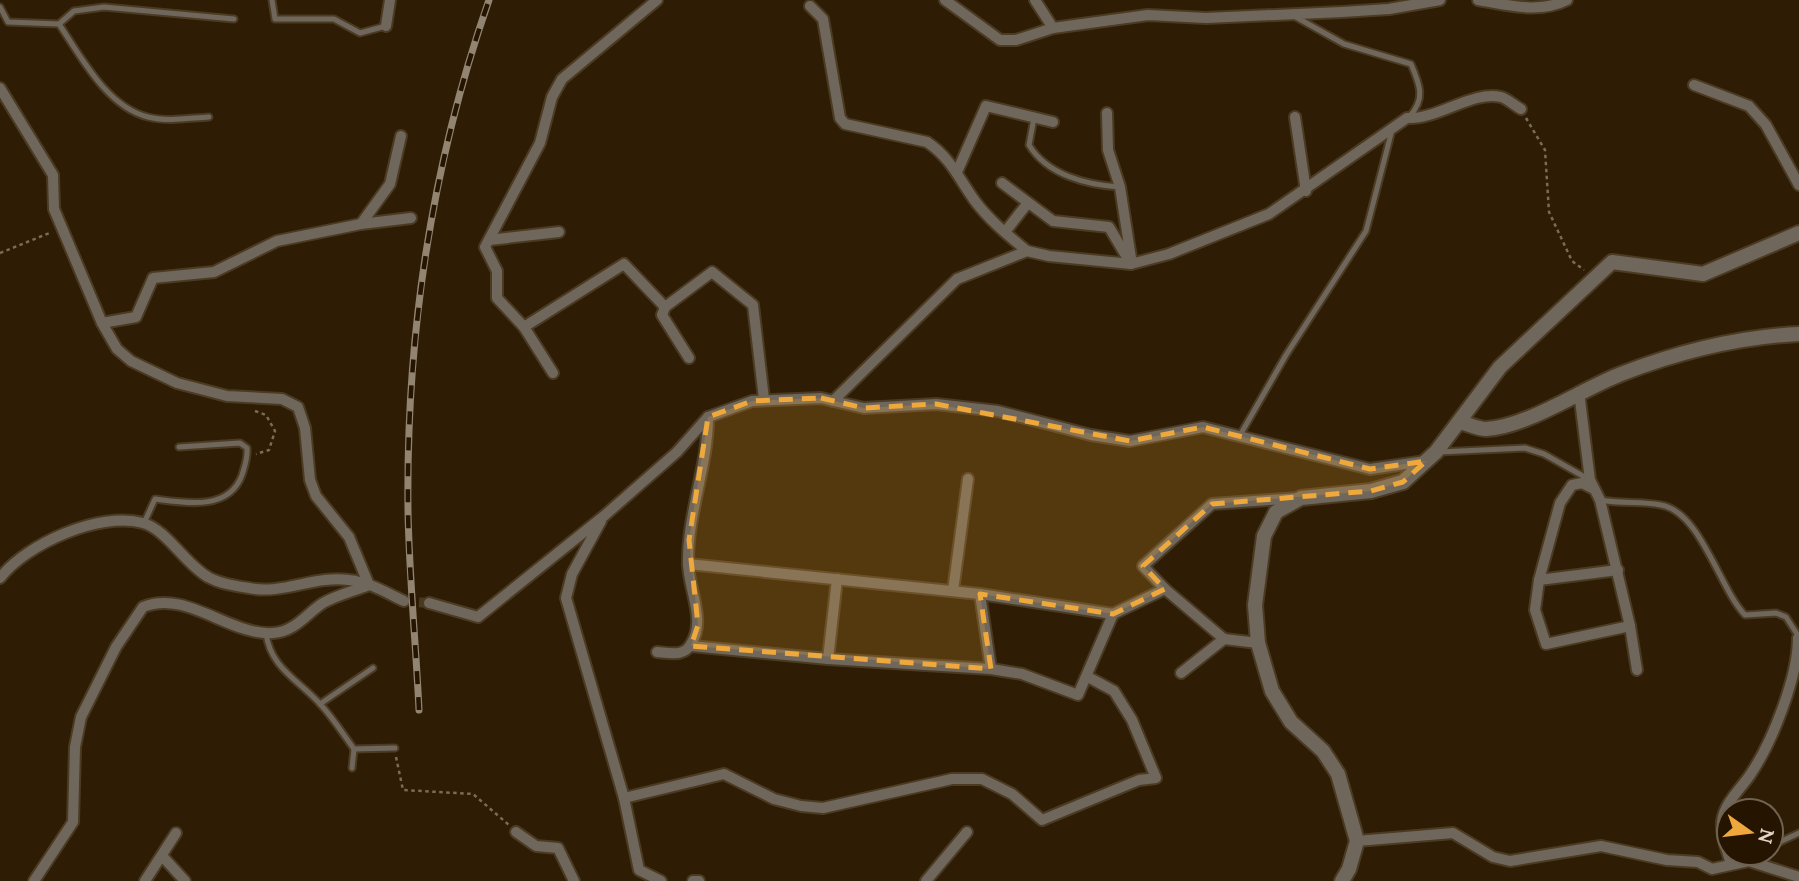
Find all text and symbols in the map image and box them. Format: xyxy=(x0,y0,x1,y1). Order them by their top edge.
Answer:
north arrow xyxy=(1715,797,1785,867)
text: N xyxy=(1753,826,1780,846)

